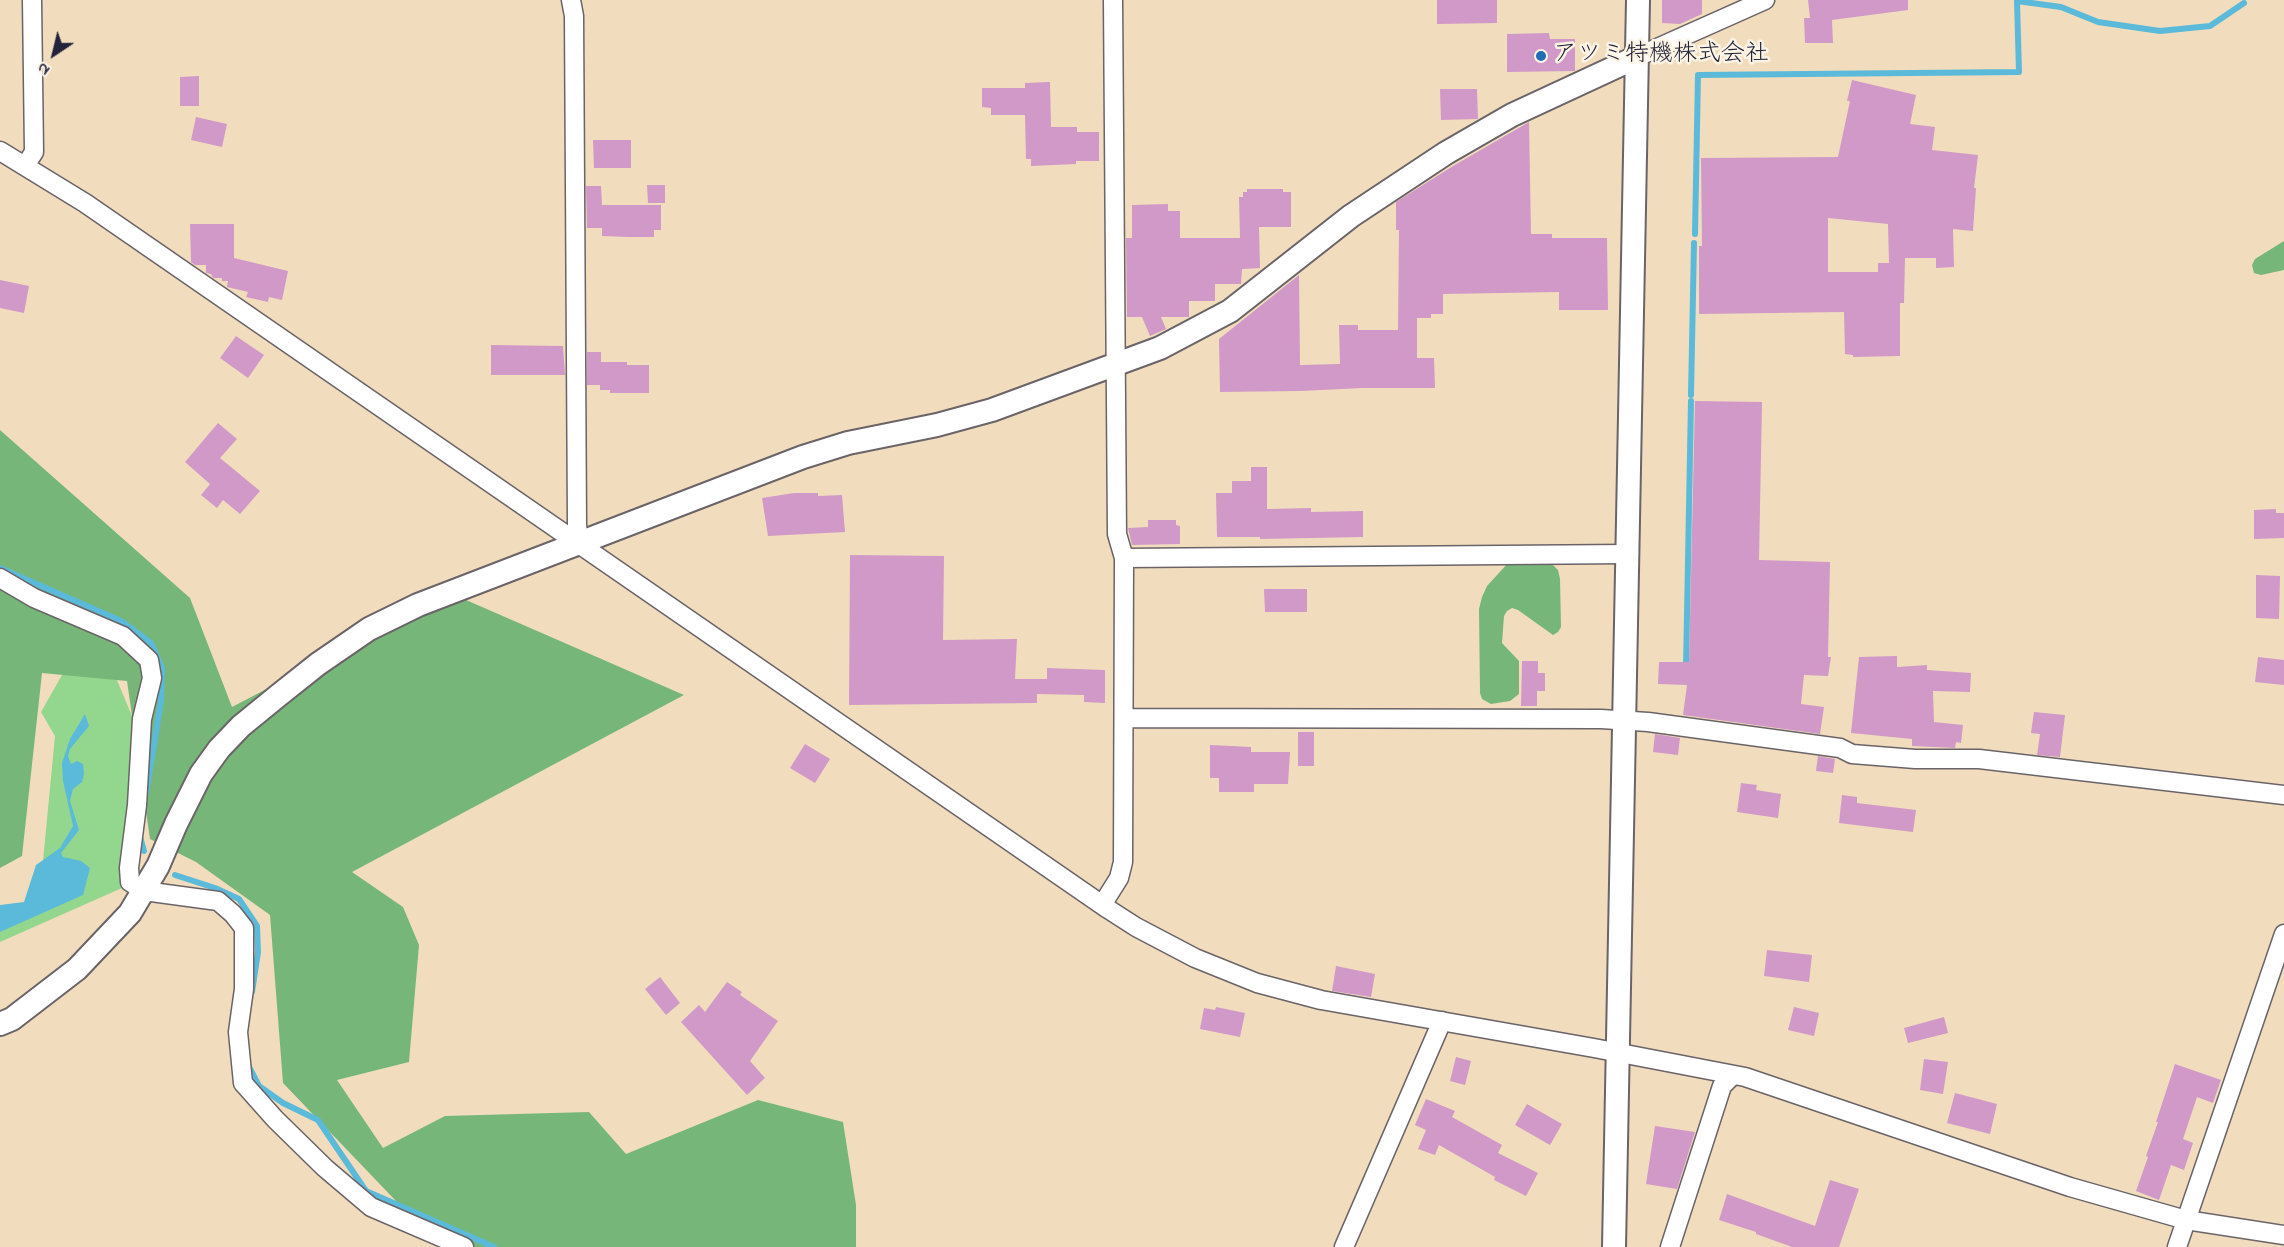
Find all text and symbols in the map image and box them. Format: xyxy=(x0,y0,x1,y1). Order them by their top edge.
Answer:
north arrow xyxy=(24,24,84,84)
place label: アツミ特機株式会社 xyxy=(1553,42,1769,70)
marker: アツミ特機株式会社 xyxy=(1534,49,1548,63)
text: N xyxy=(32,56,55,82)

